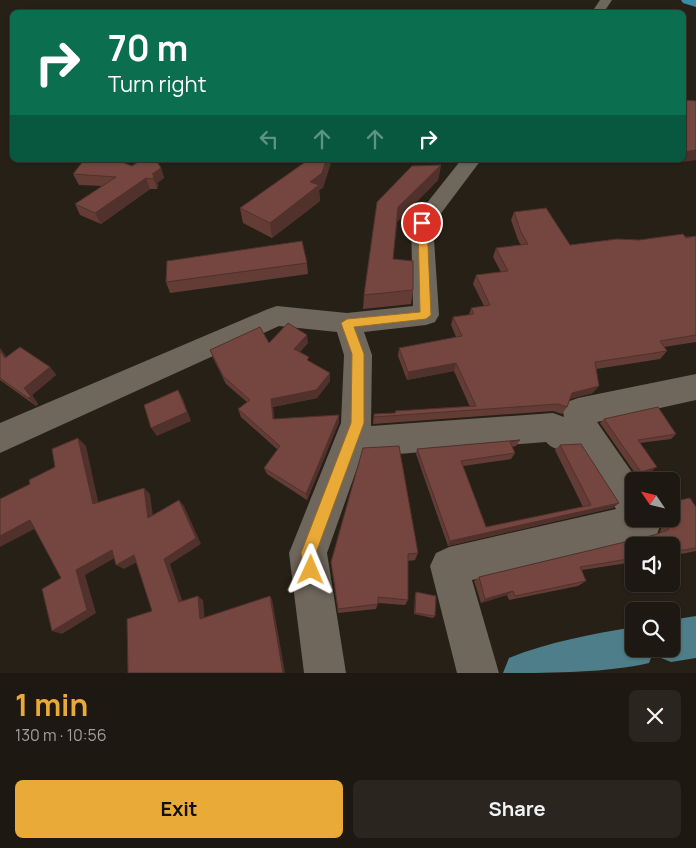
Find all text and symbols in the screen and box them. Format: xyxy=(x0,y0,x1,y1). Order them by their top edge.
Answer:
text: 70 m xyxy=(108,24,188,72)
icon: right xyxy=(25,30,90,95)
text: Turn right xyxy=(108,69,206,99)
icon: left xyxy=(255,125,283,153)
icon: ahead xyxy=(308,125,336,153)
icon: ahead xyxy=(361,125,389,153)
icon: right xyxy=(414,125,442,153)
pin xyxy=(401,202,443,244)
icon: arrive xyxy=(408,209,436,237)
north arrow xyxy=(625,472,680,528)
map controls xyxy=(625,472,680,657)
button: sound xyxy=(625,537,680,592)
position arrow xyxy=(284,543,336,595)
button: search xyxy=(625,602,680,657)
text: 1 min xyxy=(15,684,88,725)
button: close xyxy=(629,690,681,742)
text: 130 m · 10:56 xyxy=(15,724,107,746)
button: Exit xyxy=(15,780,343,838)
button: Share xyxy=(353,780,681,838)

